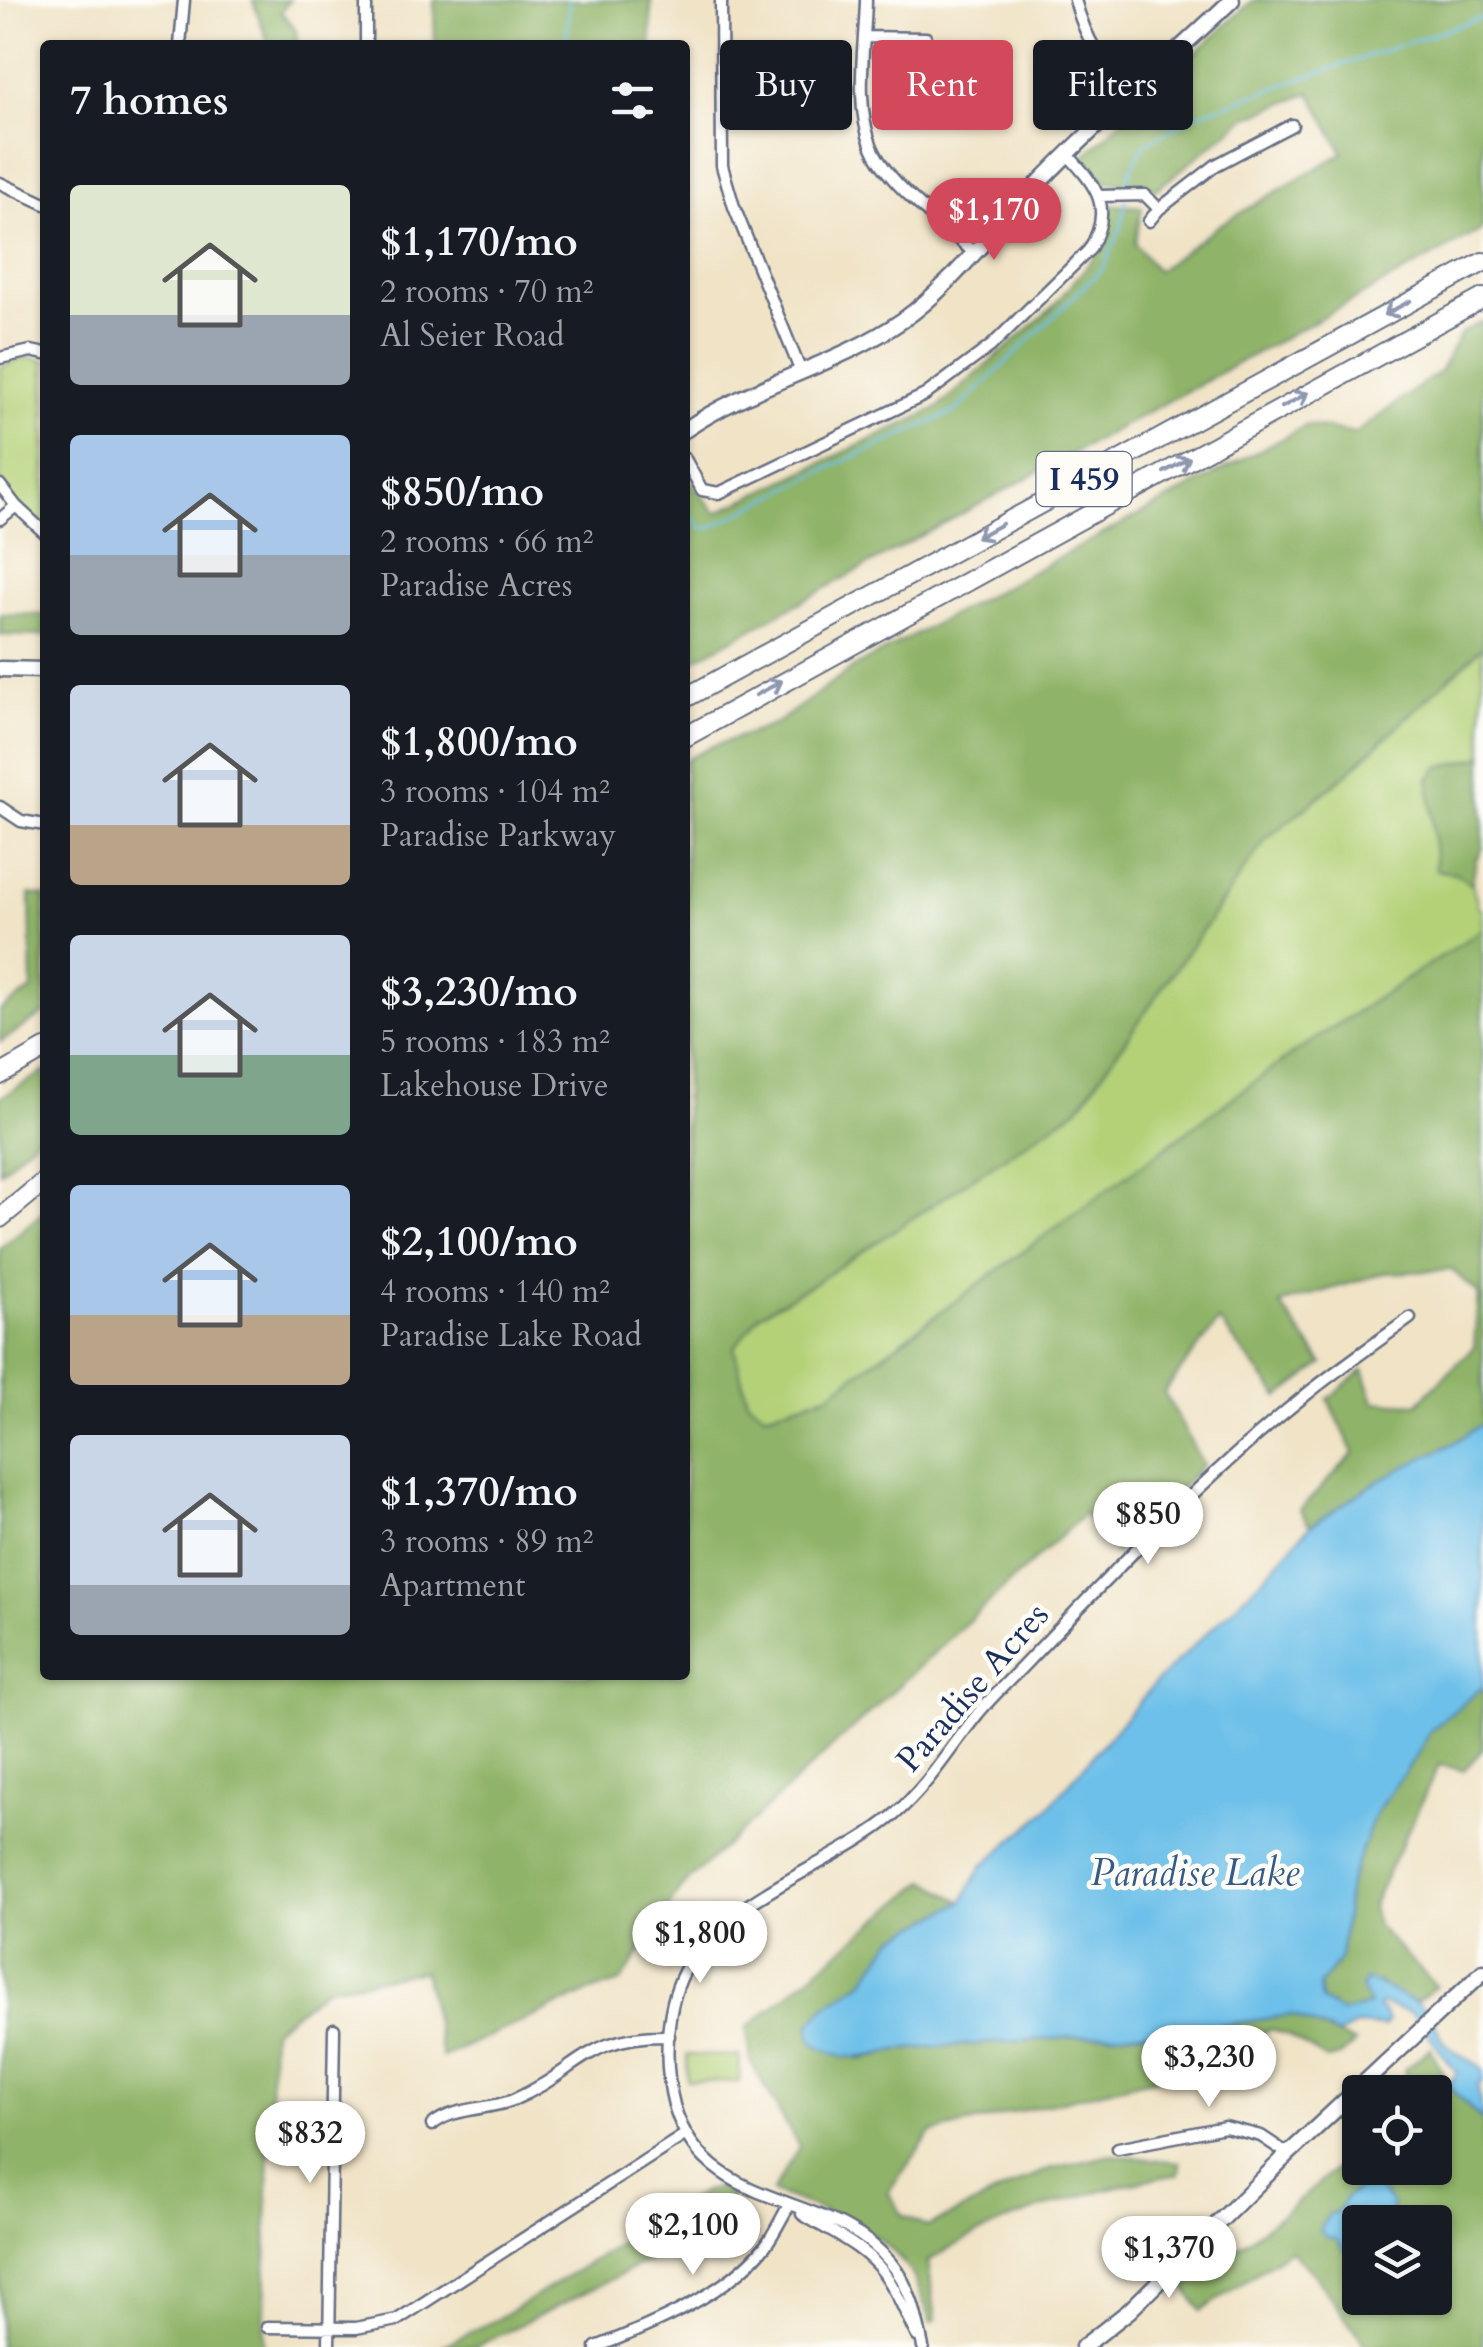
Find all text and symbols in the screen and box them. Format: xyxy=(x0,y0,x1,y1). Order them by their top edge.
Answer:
chip: Buy xyxy=(720,40,852,130)
chip: Rent xyxy=(872,40,1013,130)
chip: Filters xyxy=(1033,40,1193,130)
text: 7 homes xyxy=(70,72,228,129)
icon: filters xyxy=(605,73,660,128)
pin: $1,170 xyxy=(913,178,1075,263)
text: $1,170 xyxy=(948,188,1040,232)
text: $1,170/mo xyxy=(380,213,578,270)
icon: home xyxy=(150,225,270,345)
text: 2 rooms · 70 m² xyxy=(380,270,593,314)
one-way arrow xyxy=(1383,299,1413,319)
text: Al Seier Road xyxy=(380,314,564,358)
one-way arrow xyxy=(1280,390,1309,410)
road number: I 459 xyxy=(1036,452,1132,506)
one-way arrow xyxy=(1162,454,1191,474)
text: $850/mo xyxy=(380,463,544,520)
icon: home xyxy=(150,475,270,595)
text: 2 rooms · 66 m² xyxy=(380,520,593,564)
one-way arrow xyxy=(975,522,1005,542)
text: Paradise Acres xyxy=(380,564,572,608)
one-way arrow xyxy=(754,678,784,698)
text: $1,800/mo xyxy=(380,713,578,770)
icon: home xyxy=(150,725,270,845)
text: 3 rooms · 104 m² xyxy=(380,770,610,814)
text: Paradise Parkway xyxy=(380,814,616,858)
text: $3,230/mo xyxy=(380,963,578,1020)
icon: home xyxy=(150,975,270,1095)
text: 5 rooms · 183 m² xyxy=(380,1020,610,1064)
text: Lakehouse Drive xyxy=(380,1064,608,1108)
text: $2,100/mo xyxy=(380,1213,578,1270)
icon: home xyxy=(150,1225,270,1345)
text: 4 rooms · 140 m² xyxy=(380,1270,610,1314)
text: Paradise Lake Road xyxy=(380,1314,642,1358)
text: $1,370/mo xyxy=(380,1463,578,1520)
icon: home xyxy=(150,1475,270,1595)
pin: $850 xyxy=(1089,1482,1207,1567)
text: $850 xyxy=(1115,1492,1181,1536)
text: 3 rooms · 89 m² xyxy=(380,1520,593,1564)
text: Apartment xyxy=(380,1564,525,1608)
street label: Paradise Acres xyxy=(886,1593,1060,1783)
water label: Paradise Lake xyxy=(1091,1847,1300,1899)
pin: $1,800 xyxy=(619,1901,781,1986)
text: $1,800 xyxy=(654,1911,746,1955)
pin: $3,230 xyxy=(1128,2025,1290,2110)
text: $3,230 xyxy=(1163,2035,1255,2079)
map controls xyxy=(1342,2075,1452,2315)
button: locate xyxy=(1342,2075,1452,2185)
pin: $832 xyxy=(251,2101,369,2186)
text: $832 xyxy=(277,2111,343,2155)
pin: $2,100 xyxy=(612,2193,774,2278)
text: $2,100 xyxy=(647,2203,739,2247)
button: layers xyxy=(1342,2205,1452,2315)
pin: $1,370 xyxy=(1088,2216,1250,2301)
text: $1,370 xyxy=(1123,2226,1215,2270)

